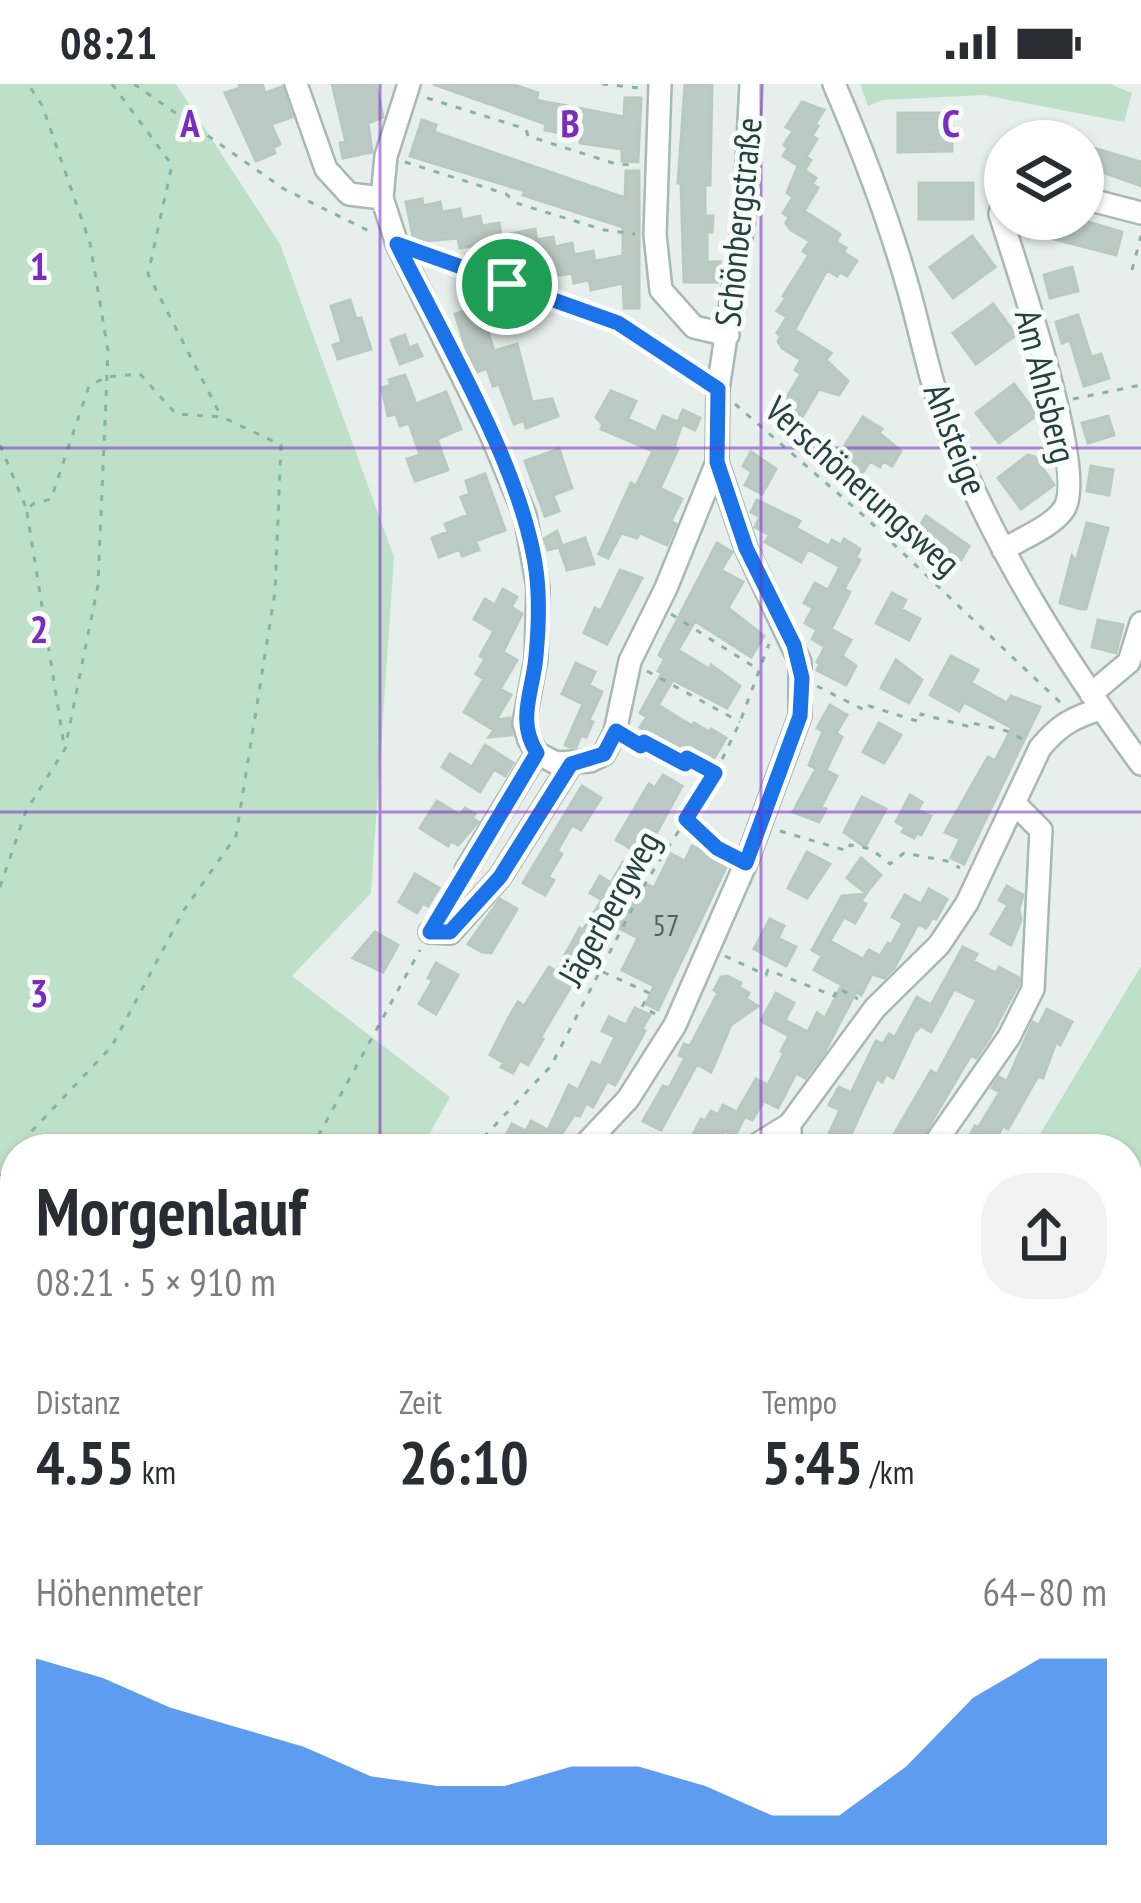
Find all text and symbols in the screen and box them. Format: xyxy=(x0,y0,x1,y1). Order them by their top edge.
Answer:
text: 08:21 xyxy=(60,13,157,71)
text: A xyxy=(179,97,200,148)
text: B xyxy=(560,97,580,148)
text: C xyxy=(942,97,960,148)
street label: Schönbergstraße xyxy=(703,115,772,329)
map controls xyxy=(984,120,1104,240)
button: layers xyxy=(984,120,1104,240)
pin xyxy=(456,233,558,335)
text: 1 xyxy=(30,240,48,291)
icon: arrive xyxy=(474,251,540,317)
street label: Am Ahlsberg xyxy=(1005,304,1088,467)
street label: Ahlsteige xyxy=(914,376,999,501)
street label: Verschönerungsweg xyxy=(755,385,971,586)
text: 2 xyxy=(30,603,48,654)
street label: Jägerbergweg xyxy=(546,822,670,995)
house number: 57 xyxy=(653,905,680,944)
text: 3 xyxy=(30,967,48,1018)
text: Morgenlauf xyxy=(36,1168,306,1253)
button: share xyxy=(981,1173,1107,1299)
text: 08:21 · 5 × 910 m xyxy=(36,1256,276,1307)
text: Distanz xyxy=(36,1380,120,1423)
text: Zeit xyxy=(399,1380,442,1423)
text: Tempo xyxy=(762,1380,837,1423)
text: 4.55 xyxy=(36,1423,135,1501)
text: 26:10 xyxy=(399,1423,529,1501)
text: 5:45 xyxy=(762,1423,863,1501)
text: km xyxy=(135,1450,176,1493)
text: /km xyxy=(863,1450,914,1493)
text: Höhenmeter xyxy=(36,1566,203,1617)
text: 64–80 m xyxy=(982,1566,1107,1617)

